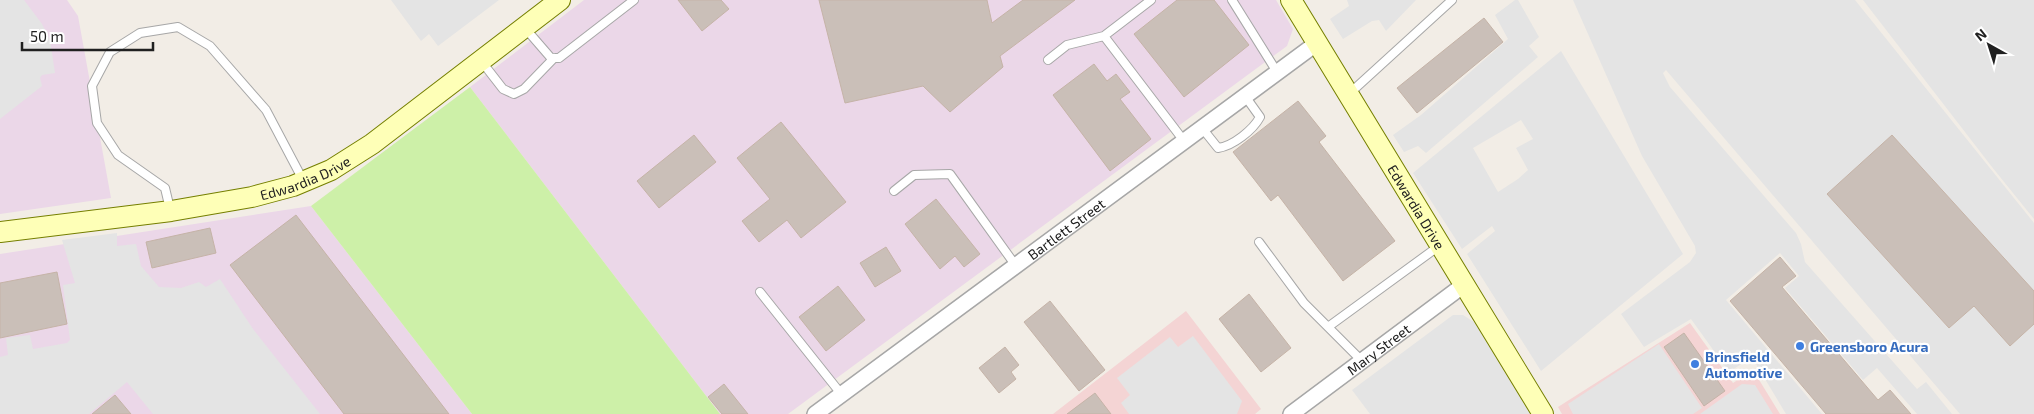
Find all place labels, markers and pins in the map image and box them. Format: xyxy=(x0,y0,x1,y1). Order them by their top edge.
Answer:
place label: Greensboro Acura xyxy=(1810,338,1928,355)
marker: Greensboro Acura xyxy=(1794,340,1806,352)
place label: Brinsfield Automotive xyxy=(1705,348,1782,381)
marker: Brinsfield Automotive xyxy=(1689,358,1701,370)

